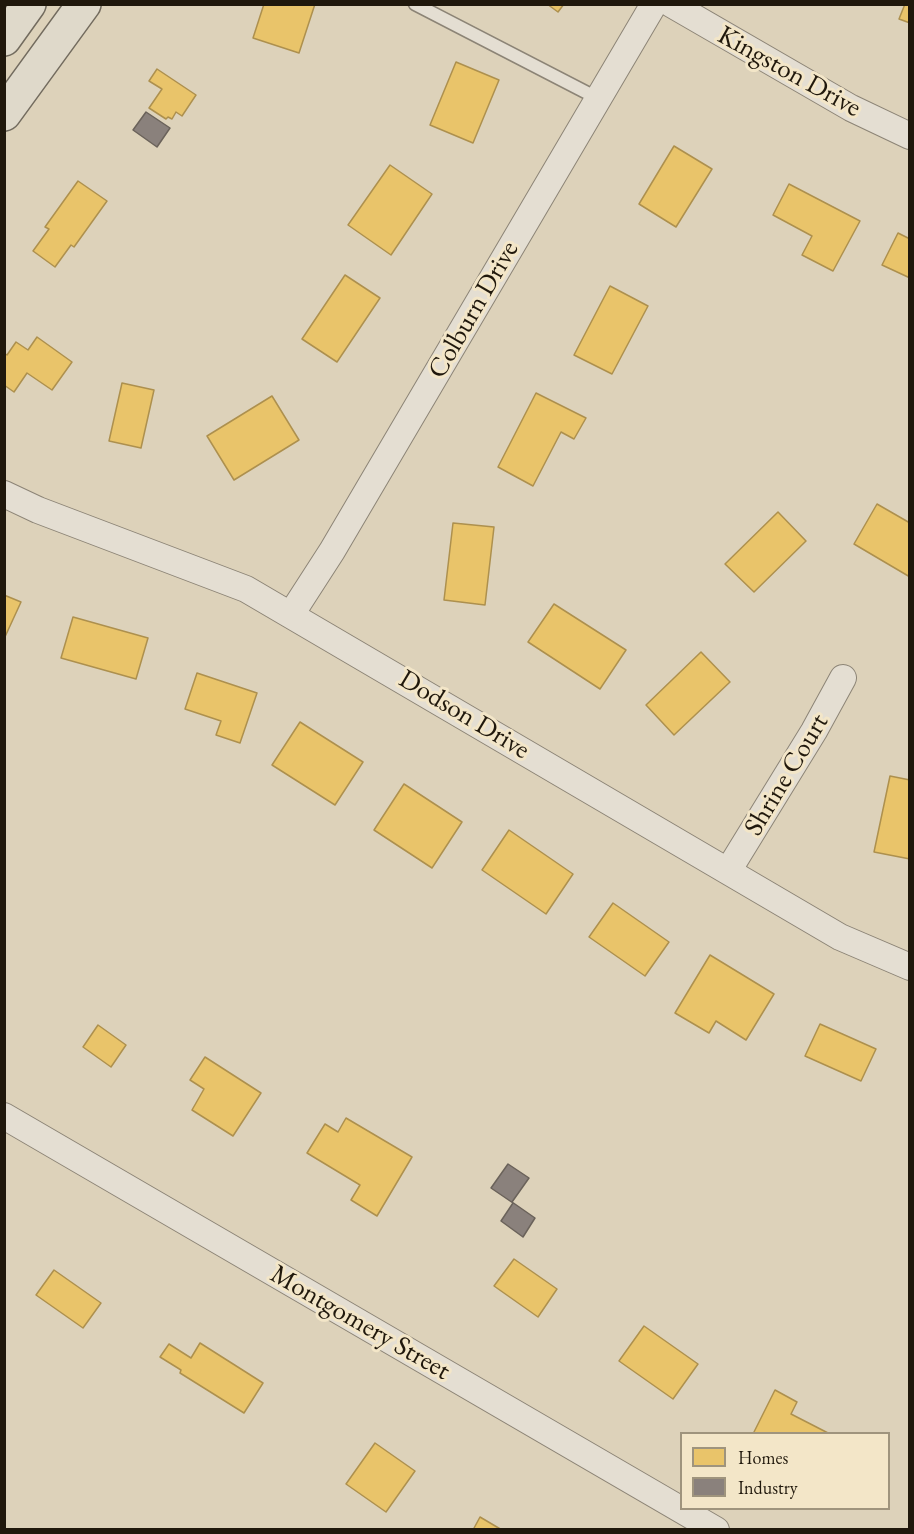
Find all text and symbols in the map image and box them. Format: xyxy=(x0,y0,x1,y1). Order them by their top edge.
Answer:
street label: Kingston Drive xyxy=(712,19,866,125)
street label: Colburn Drive xyxy=(422,236,526,384)
street label: Dodson Drive xyxy=(393,663,535,767)
street label: Shrine Court xyxy=(738,708,836,842)
street label: Montgomery Street xyxy=(264,1258,456,1388)
legend xyxy=(680,1432,890,1510)
text: Homes xyxy=(738,1446,788,1469)
text: Industry xyxy=(738,1476,798,1499)

